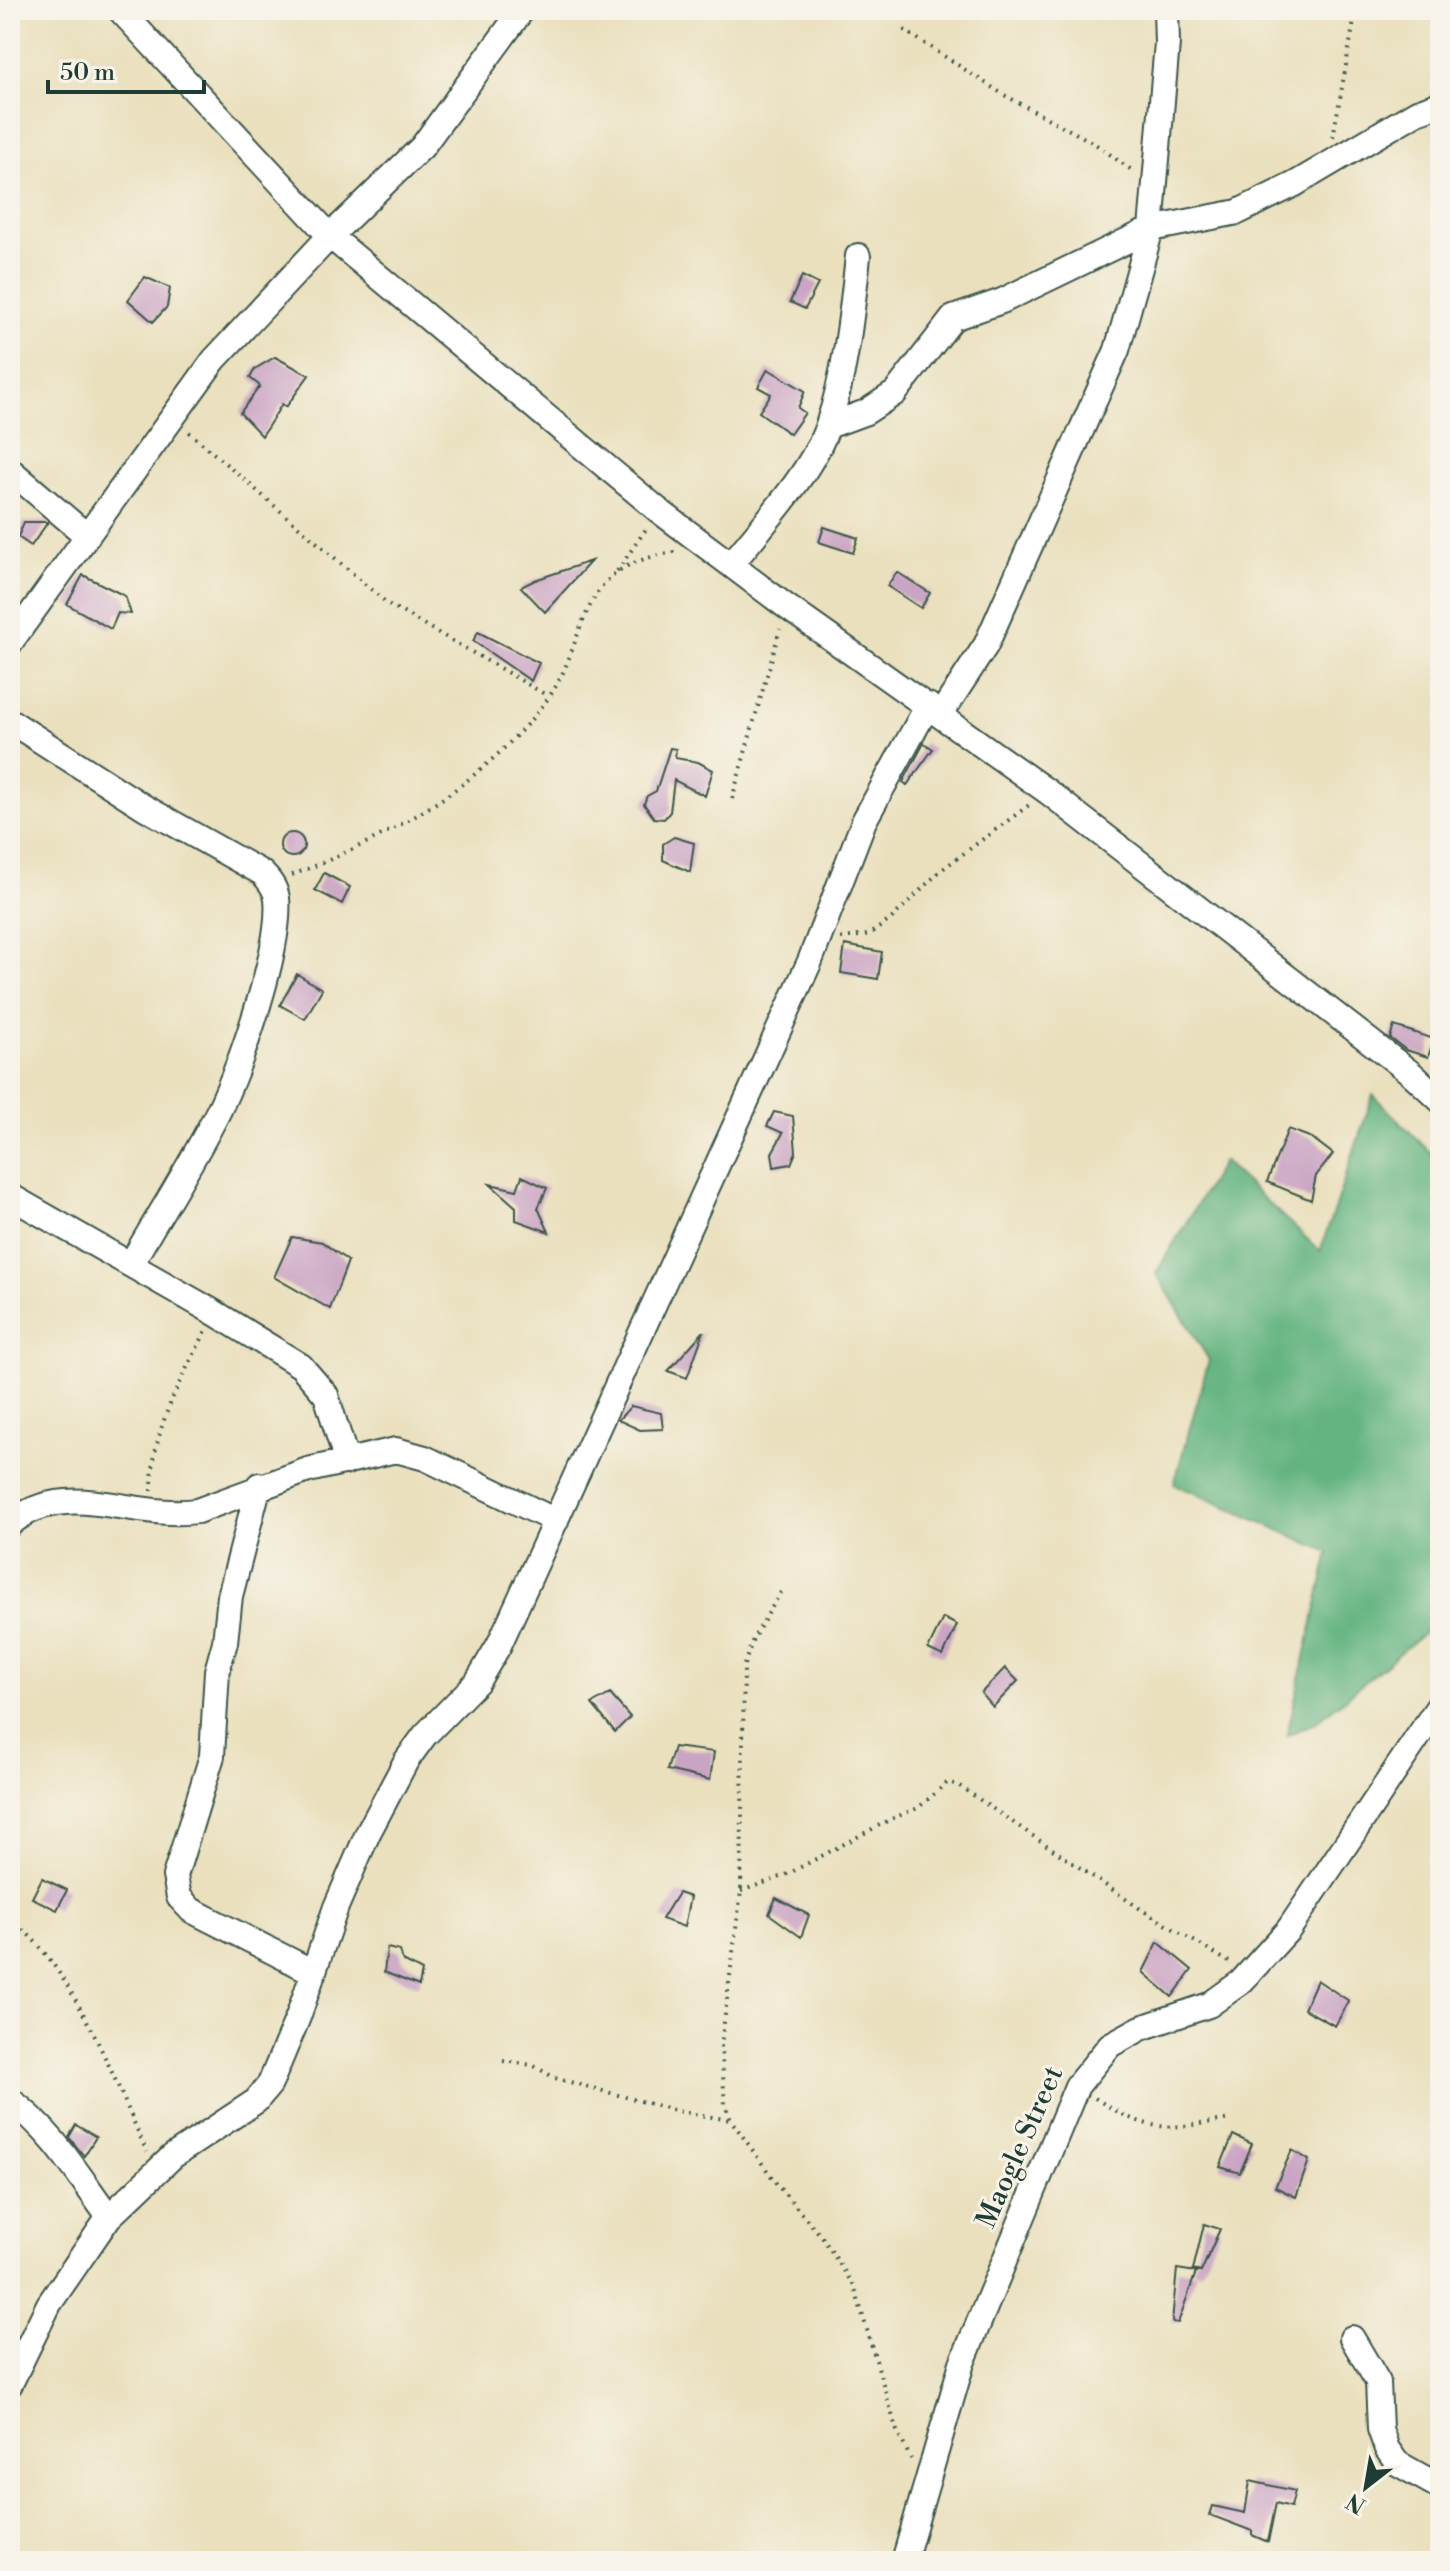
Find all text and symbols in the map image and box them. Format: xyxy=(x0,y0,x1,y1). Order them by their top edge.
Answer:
scale bar xyxy=(48,44,204,94)
text: 50 m xyxy=(60,58,115,88)
street label: Maogle Street xyxy=(969,2061,1071,2233)
north arrow xyxy=(1326,2447,1406,2527)
text: N xyxy=(1342,2486,1371,2519)

